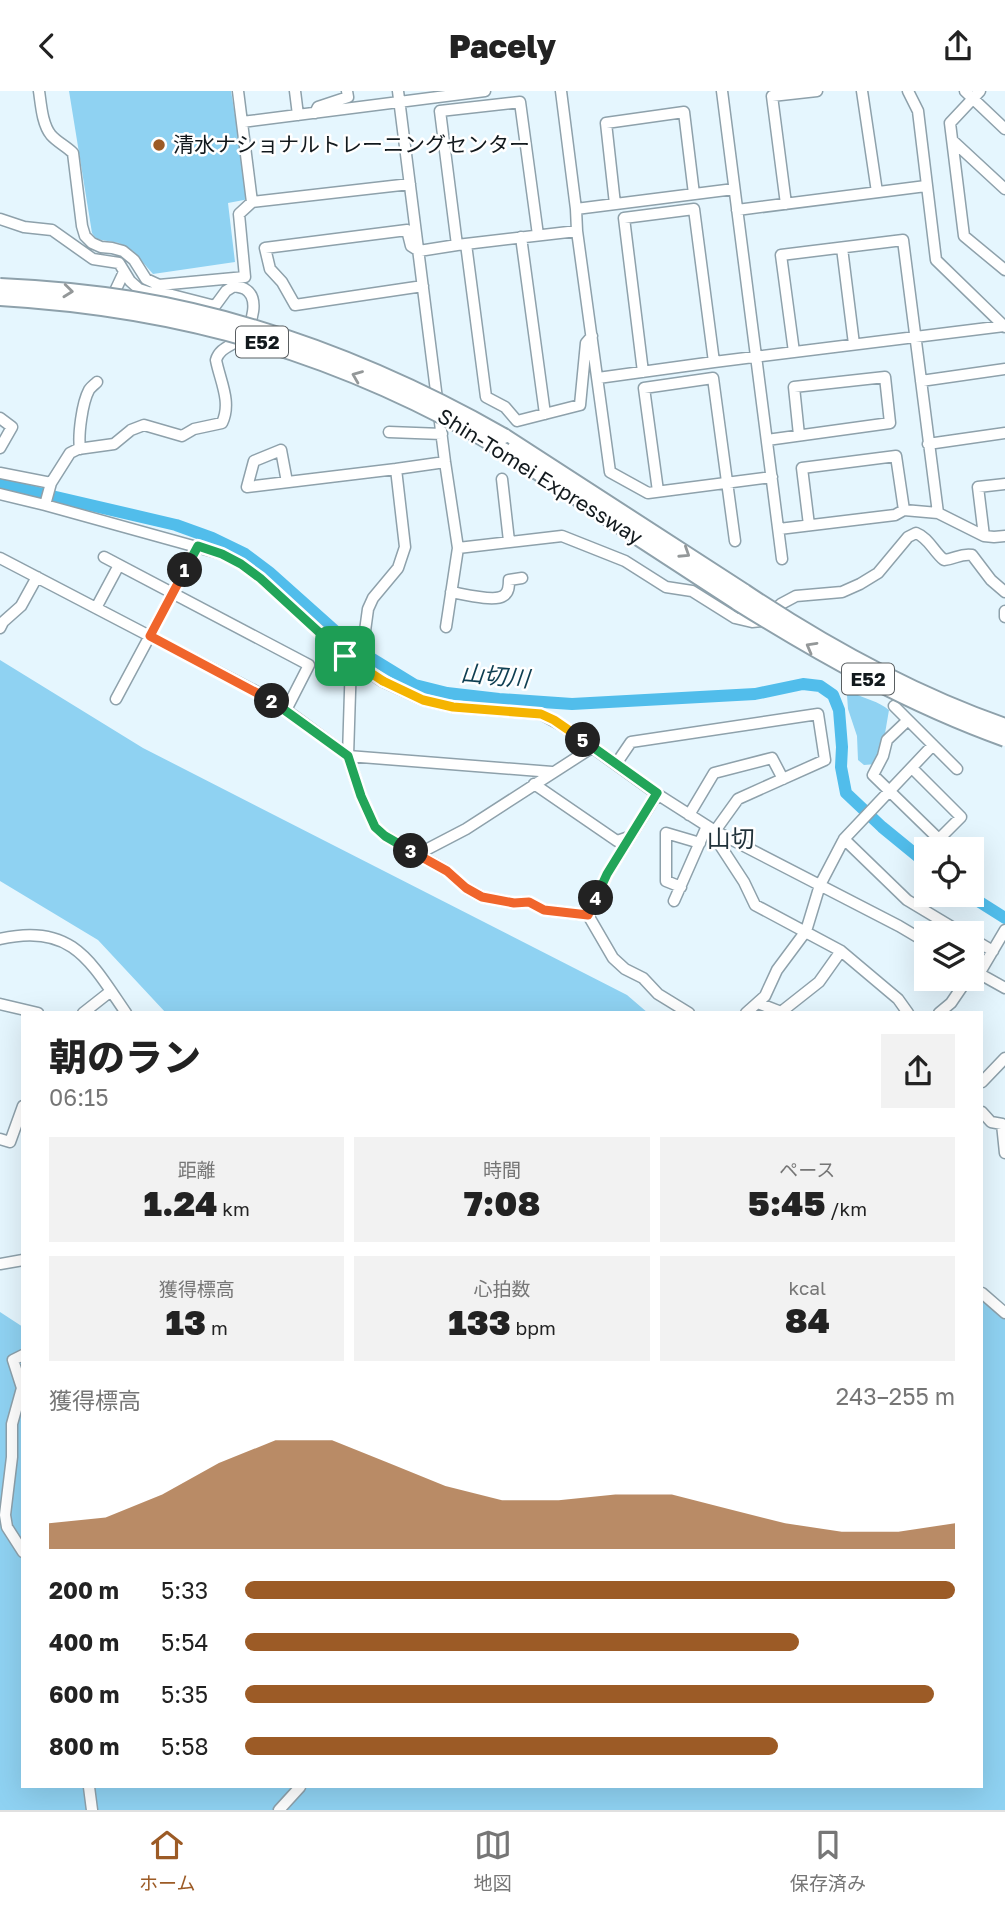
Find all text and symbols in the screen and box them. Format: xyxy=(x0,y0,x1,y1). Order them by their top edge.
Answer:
icon: back xyxy=(28,27,66,65)
text: Pacely xyxy=(449,27,556,65)
icon: share xyxy=(939,27,977,65)
place label: 清水ナショナルトレーニングセンター xyxy=(173,131,530,157)
marker: 清水ナショナルトレーニングセンター xyxy=(151,137,167,153)
one-way arrow xyxy=(62,283,74,298)
road number: E52 xyxy=(236,326,288,357)
one-way arrow xyxy=(351,371,363,385)
street label: Shin-Tomei Expressway xyxy=(433,402,648,550)
one-way arrow xyxy=(677,545,690,558)
pin: 1 xyxy=(168,553,202,587)
text: 1 xyxy=(180,558,189,581)
pin xyxy=(315,626,375,686)
icon: arrive xyxy=(326,637,364,675)
one-way arrow xyxy=(805,642,818,655)
water label: 山切川 xyxy=(459,658,534,692)
road number: E52 xyxy=(842,663,894,695)
pin: 2 xyxy=(254,683,290,719)
text: 2 xyxy=(266,689,277,712)
pin: 5 xyxy=(566,723,600,757)
text: 5 xyxy=(577,728,588,751)
district label: 山切 xyxy=(707,823,755,852)
pin: 3 xyxy=(394,833,428,869)
map controls xyxy=(914,837,984,991)
button: locate xyxy=(914,837,984,907)
text: 3 xyxy=(405,839,416,862)
pin: 4 xyxy=(578,881,614,915)
text: 4 xyxy=(590,886,601,909)
button: layers xyxy=(914,921,984,991)
text: 朝のラン xyxy=(49,1034,201,1079)
button: share xyxy=(881,1034,955,1108)
text: 06:15 xyxy=(49,1083,109,1111)
text: 距離 xyxy=(178,1158,216,1181)
text: 時間 xyxy=(483,1158,521,1181)
text: ペース xyxy=(779,1158,835,1181)
text: 1.24 xyxy=(144,1182,217,1224)
text: 7:08 xyxy=(464,1182,540,1224)
text: 5:45 xyxy=(748,1182,826,1224)
text: km xyxy=(217,1197,250,1220)
text: /km xyxy=(826,1197,867,1220)
text: kcal xyxy=(789,1276,826,1299)
text: 獲得標高 xyxy=(159,1277,235,1300)
text: 心拍数 xyxy=(473,1277,531,1300)
text: 84 xyxy=(785,1299,830,1341)
text: 13 xyxy=(166,1301,206,1343)
text: 133 xyxy=(448,1301,511,1343)
text: m xyxy=(206,1316,228,1339)
text: bpm xyxy=(511,1316,556,1339)
text: 243–255 m xyxy=(836,1382,955,1410)
text: 獲得標高 xyxy=(49,1386,141,1414)
text: 200 m xyxy=(49,1576,119,1604)
text: 5:33 xyxy=(161,1576,208,1604)
text: 400 m xyxy=(49,1628,119,1656)
text: 5:54 xyxy=(161,1628,209,1656)
text: 600 m xyxy=(49,1680,119,1708)
text: 5:35 xyxy=(161,1680,208,1708)
text: 800 m xyxy=(49,1732,120,1760)
text: 5:58 xyxy=(161,1732,209,1760)
tab: ホーム xyxy=(139,1826,196,1895)
tab: 地図 xyxy=(474,1826,512,1895)
tab: 保存済み xyxy=(790,1826,866,1895)

